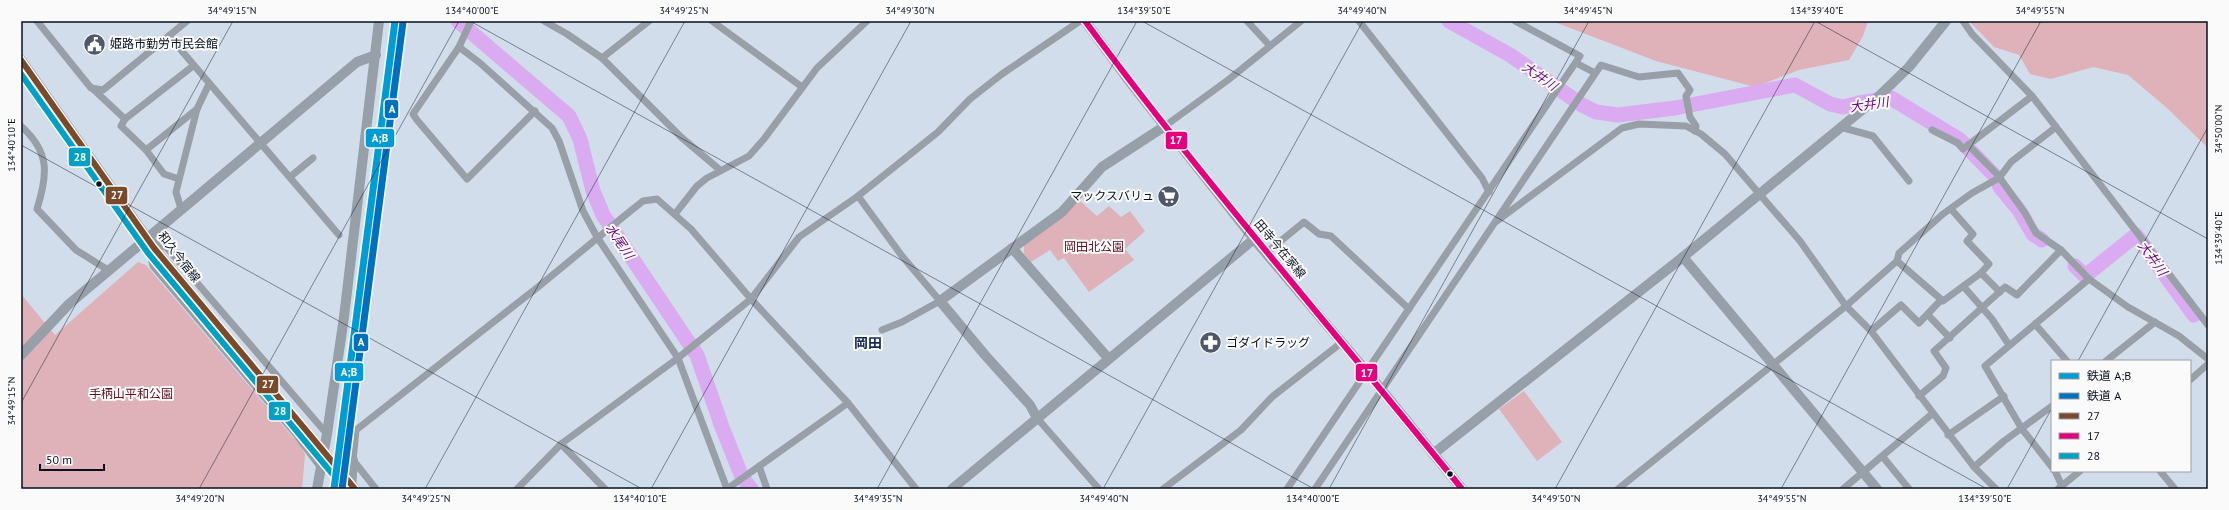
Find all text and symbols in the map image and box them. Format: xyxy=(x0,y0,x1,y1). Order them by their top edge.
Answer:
text: 34°49'15"N xyxy=(207,4,257,17)
text: 134°40'00"E xyxy=(445,4,499,17)
text: 34°49'25"N xyxy=(659,4,709,17)
text: 34°49'30"N xyxy=(885,4,935,17)
text: 134°39'50"E xyxy=(1117,4,1171,17)
text: 34°49'40"N xyxy=(1337,4,1387,17)
text: 34°49'45"N xyxy=(1563,4,1613,17)
text: 134°39'40"E xyxy=(1790,4,1844,17)
text: 34°49'55"N xyxy=(2015,4,2065,17)
public building icon: 姫路市勤労市民会館 xyxy=(82,31,108,57)
place label: 姫路市勤労市民会館 xyxy=(110,36,218,51)
water label: 大井川 xyxy=(1519,58,1562,96)
water label: 大井川 xyxy=(1849,93,1892,116)
line badge: A xyxy=(384,99,399,119)
text: A xyxy=(389,102,396,116)
text: 34°50'00"N xyxy=(2212,104,2225,154)
text: 134°40'10"E xyxy=(5,118,18,172)
line badge: A;B xyxy=(365,128,395,148)
text: A;B xyxy=(372,131,389,145)
line badge: 17 xyxy=(1165,131,1188,150)
text: 17 xyxy=(1170,133,1182,147)
line badge: 28 xyxy=(68,147,91,167)
text: 28 xyxy=(74,150,86,164)
unlabelled marker xyxy=(94,179,104,189)
supermarket icon: マックスバリュ xyxy=(1156,183,1182,209)
line badge: 27 xyxy=(105,186,128,205)
text: 27 xyxy=(111,188,123,202)
place label: マックスバリュ xyxy=(1070,188,1154,203)
text: 134°39'40"E xyxy=(2212,211,2225,265)
street label: 田寺今在家線 xyxy=(1251,216,1309,281)
water label: 水尾川 xyxy=(602,220,639,264)
street label: 和久今宿線 xyxy=(155,228,204,285)
water label: 大井川 xyxy=(2134,238,2172,281)
park label: 岡田北公園 xyxy=(1064,239,1124,254)
pharmacy icon: ゴダイドラッグ xyxy=(1197,330,1223,356)
line badge: A xyxy=(353,333,369,352)
district label: 岡田 xyxy=(854,334,882,352)
text: A xyxy=(358,335,365,349)
place label: ゴダイドラッグ xyxy=(1226,335,1310,350)
legend xyxy=(2051,360,2191,472)
line badge: A;B xyxy=(334,362,364,382)
line badge: 17 xyxy=(1355,363,1378,382)
text: A;B xyxy=(341,365,358,379)
text: 17 xyxy=(1361,366,1373,380)
text: 鉄道 A;B xyxy=(2087,368,2131,383)
line badge: 27 xyxy=(256,375,279,394)
text: 34°49'15"N xyxy=(5,376,18,426)
text: 27 xyxy=(262,377,274,391)
park label: 手柄山平和公園 xyxy=(89,386,173,401)
text: 鉄道 A xyxy=(2087,388,2121,403)
line badge: 28 xyxy=(268,401,291,421)
text: 28 xyxy=(274,404,286,418)
text: 27 xyxy=(2087,408,2100,423)
text: 17 xyxy=(2087,428,2100,443)
scale bar xyxy=(40,446,104,472)
text: 28 xyxy=(2087,448,2100,463)
text: 50 m xyxy=(46,452,72,467)
unlabelled marker xyxy=(1445,469,1455,479)
text: 34°49'20"N xyxy=(175,492,225,505)
text: 34°49'25"N xyxy=(401,492,451,505)
text: 134°40'10"E xyxy=(613,492,667,505)
text: 34°49'35"N xyxy=(853,492,903,505)
text: 34°49'40"N xyxy=(1079,492,1129,505)
text: 134°40'00"E xyxy=(1286,492,1340,505)
text: 34°49'50"N xyxy=(1531,492,1581,505)
text: 34°49'55"N xyxy=(1757,492,1807,505)
text: 134°39'50"E xyxy=(1958,492,2012,505)

